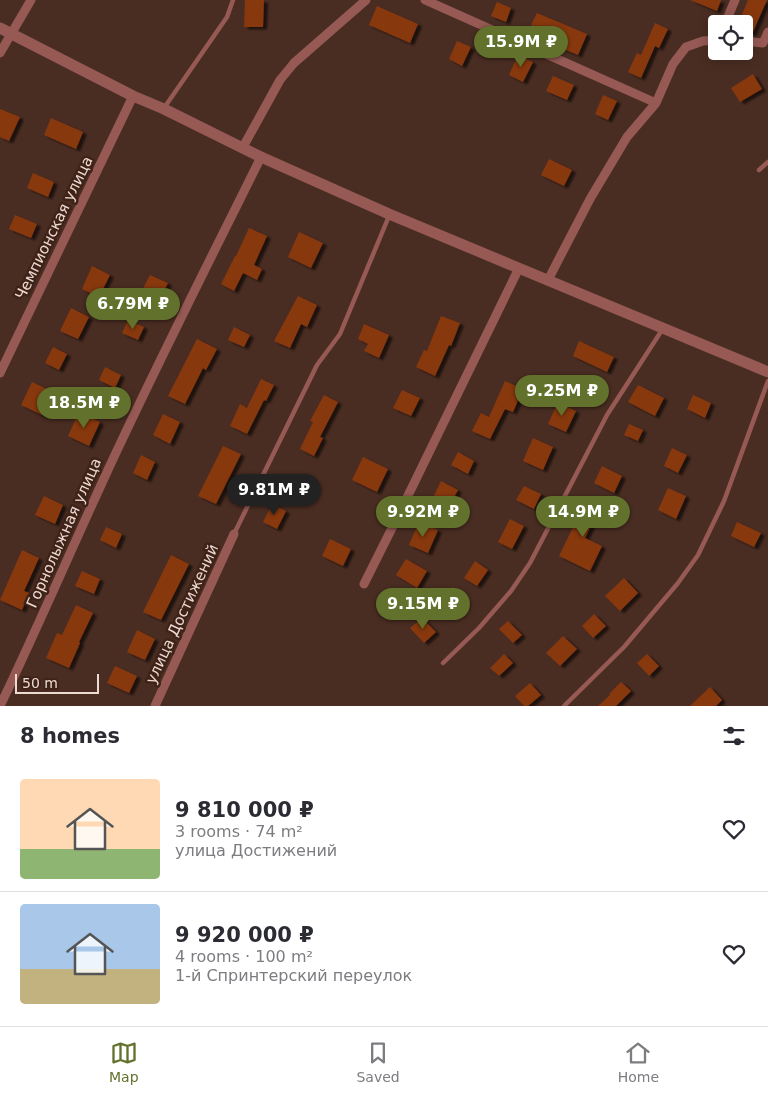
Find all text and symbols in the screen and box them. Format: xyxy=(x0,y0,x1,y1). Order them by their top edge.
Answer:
map controls xyxy=(708,15,753,60)
button: locate xyxy=(708,15,753,60)
pin: 15.9M ₽ xyxy=(475,26,567,68)
text: 15.9M ₽ xyxy=(485,32,557,51)
street label: Чемпионская улица xyxy=(11,153,97,303)
pin: 6.79M ₽ xyxy=(87,288,179,330)
text: 6.79M ₽ xyxy=(97,294,169,313)
pin: 9.25M ₽ xyxy=(516,374,608,417)
text: 9.25M ₽ xyxy=(526,381,598,400)
pin: 18.5M ₽ xyxy=(38,386,130,429)
text: 18.5M ₽ xyxy=(48,393,120,412)
street label: Горнолыжная улица xyxy=(23,455,105,611)
pin: 9.81M ₽ xyxy=(228,474,320,516)
text: 9.81M ₽ xyxy=(238,480,310,499)
pin: 9.92M ₽ xyxy=(377,496,469,538)
pin: 14.9M ₽ xyxy=(537,496,629,538)
text: 9.92M ₽ xyxy=(387,502,459,521)
text: 14.9M ₽ xyxy=(547,502,619,521)
street label: улица Достижений xyxy=(142,541,222,687)
pin: 9.15M ₽ xyxy=(377,588,469,630)
text: 9.15M ₽ xyxy=(387,594,459,613)
scale bar xyxy=(15,671,99,694)
text: 50 m xyxy=(22,675,58,691)
icon: filters xyxy=(720,722,748,750)
text: 8 homes xyxy=(20,724,120,748)
text: 9 810 000 ₽ xyxy=(175,798,314,822)
icon: home xyxy=(60,799,120,859)
icon: heart xyxy=(720,815,748,843)
text: 3 rooms · 74 m² xyxy=(175,822,303,841)
text: улица Достижений xyxy=(175,841,337,860)
text: 9 920 000 ₽ xyxy=(175,923,314,947)
icon: home xyxy=(60,924,120,984)
icon: heart xyxy=(720,940,748,968)
text: 4 rooms · 100 m² xyxy=(175,947,313,966)
text: 1-й Спринтерский переулок xyxy=(175,966,412,985)
tab: Map xyxy=(109,1039,139,1085)
tab: Saved xyxy=(356,1039,400,1085)
tab: Home xyxy=(618,1039,659,1085)

